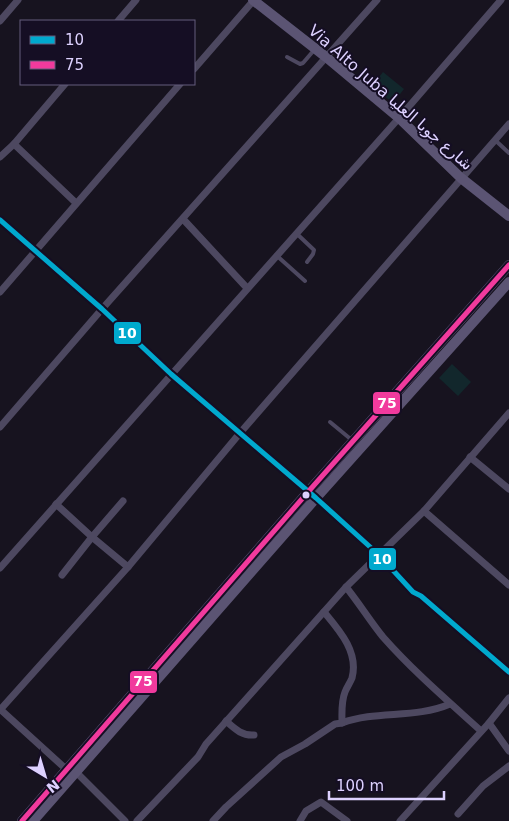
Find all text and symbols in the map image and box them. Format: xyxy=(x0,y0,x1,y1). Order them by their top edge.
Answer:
legend xyxy=(20,20,195,85)
street label: Via Alto Juba شارع جوبا العليا xyxy=(304,21,477,175)
text: 10 xyxy=(65,31,84,49)
text: 75 xyxy=(65,56,84,74)
line badge: 10 xyxy=(113,321,142,345)
text: 10 xyxy=(117,325,137,341)
line badge: 75 xyxy=(372,391,401,415)
text: 75 xyxy=(377,395,397,411)
unlabelled marker xyxy=(301,490,311,500)
line badge: 10 xyxy=(368,547,397,571)
text: 10 xyxy=(372,551,392,567)
line badge: 75 xyxy=(129,670,158,694)
text: 75 xyxy=(133,673,153,689)
north arrow xyxy=(20,751,70,801)
scale bar xyxy=(329,768,444,800)
text: N xyxy=(43,776,63,796)
text: 100 m xyxy=(336,777,384,795)

